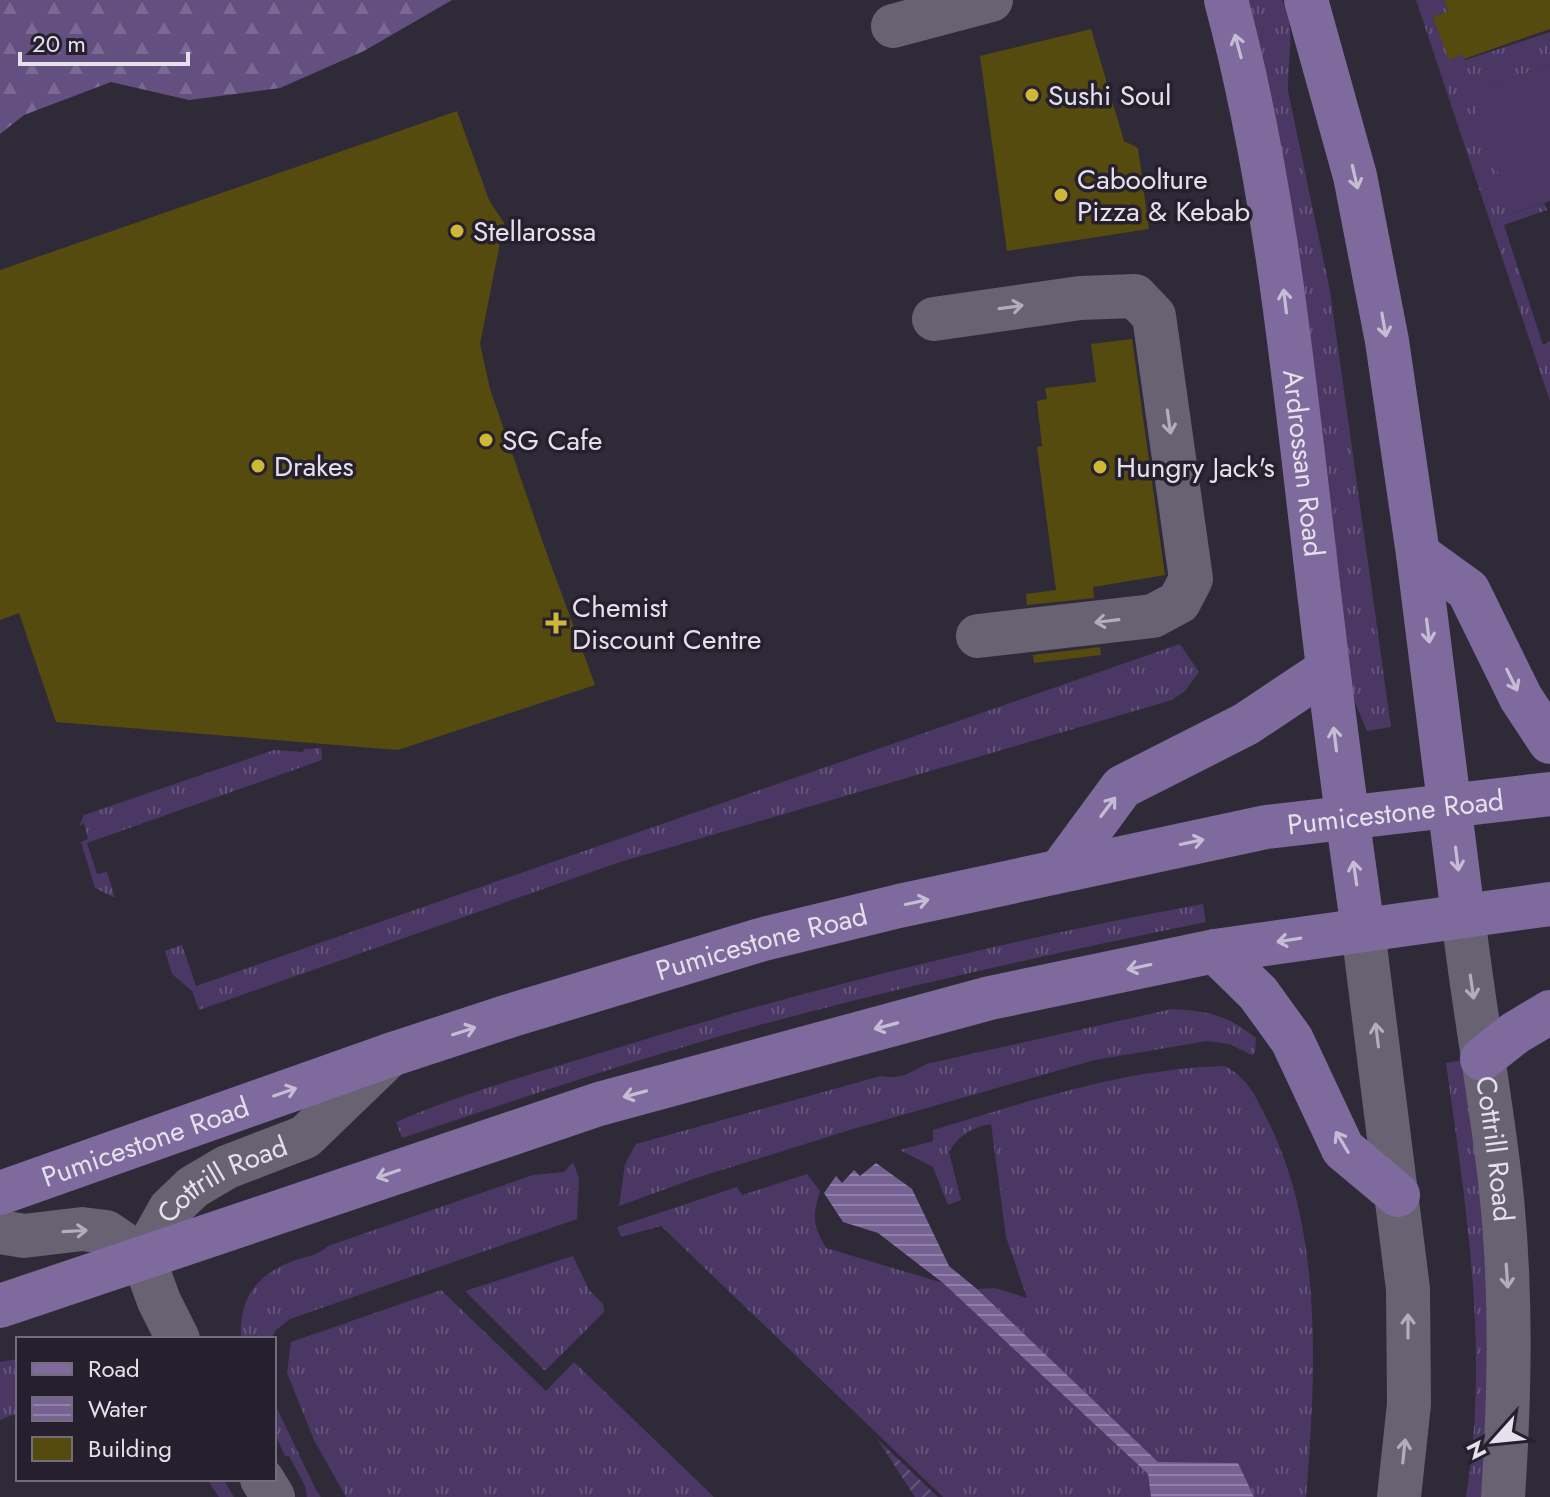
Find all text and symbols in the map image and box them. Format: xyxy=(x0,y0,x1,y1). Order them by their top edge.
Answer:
scale bar xyxy=(20,16,188,66)
text: 20 m xyxy=(32,26,86,61)
one-way arrow xyxy=(1230,33,1245,59)
place label: Sushi Soul xyxy=(1048,75,1171,116)
marker: Sushi Soul xyxy=(1023,86,1041,104)
place label: Caboolture Pizza & Kebab xyxy=(1077,159,1250,232)
one-way arrow xyxy=(1348,164,1363,190)
marker: Caboolture Pizza & Kebab xyxy=(1052,186,1070,204)
place label: Stellarossa xyxy=(473,211,596,252)
marker: Stellarossa xyxy=(448,222,466,240)
one-way arrow xyxy=(1277,288,1292,315)
one-way arrow xyxy=(998,299,1023,314)
one-way arrow xyxy=(1377,312,1392,337)
street label: Ardrossan Road xyxy=(1272,367,1335,559)
one-way arrow xyxy=(1162,409,1177,434)
place label: SG Cafe xyxy=(502,420,603,461)
marker: SG Cafe xyxy=(477,431,495,449)
place label: Drakes xyxy=(274,446,354,487)
place label: Hungry Jack's xyxy=(1116,447,1275,488)
marker: Drakes xyxy=(249,457,267,475)
marker: Hungry Jack's xyxy=(1091,458,1109,476)
place label: Chemist Discount Centre xyxy=(572,587,761,660)
marker: Chemist Discount Centre xyxy=(547,614,565,632)
one-way arrow xyxy=(1094,614,1121,629)
one-way arrow xyxy=(1421,618,1436,643)
one-way arrow xyxy=(1505,668,1520,692)
one-way arrow xyxy=(1327,726,1342,752)
street label: Pumicestone Road xyxy=(1285,780,1506,845)
one-way arrow xyxy=(1099,797,1116,818)
one-way arrow xyxy=(1179,834,1205,849)
one-way arrow xyxy=(1449,845,1464,872)
one-way arrow xyxy=(1347,860,1362,887)
one-way arrow xyxy=(904,894,929,909)
street label: Pumicestone Road xyxy=(651,895,872,991)
one-way arrow xyxy=(1277,933,1302,948)
one-way arrow xyxy=(1127,960,1152,975)
one-way arrow xyxy=(1464,973,1479,1000)
one-way arrow xyxy=(874,1020,899,1035)
one-way arrow xyxy=(451,1022,476,1037)
one-way arrow xyxy=(1369,1022,1384,1048)
street label: Cottrill Road xyxy=(1465,1073,1524,1223)
one-way arrow xyxy=(272,1084,297,1098)
street label: Pumicestone Road xyxy=(36,1086,255,1198)
one-way arrow xyxy=(623,1088,649,1103)
street label: Cottrill Road xyxy=(147,1126,293,1230)
one-way arrow xyxy=(1334,1131,1350,1154)
one-way arrow xyxy=(375,1168,400,1183)
one-way arrow xyxy=(61,1223,88,1238)
one-way arrow xyxy=(1500,1262,1515,1289)
one-way arrow xyxy=(1400,1313,1416,1340)
legend xyxy=(16,1337,276,1481)
text: Road xyxy=(88,1351,140,1386)
text: Water xyxy=(88,1391,148,1426)
north arrow xyxy=(1454,1401,1534,1481)
text: Building xyxy=(88,1431,172,1466)
text: N xyxy=(1458,1435,1494,1465)
one-way arrow xyxy=(1397,1438,1412,1465)

